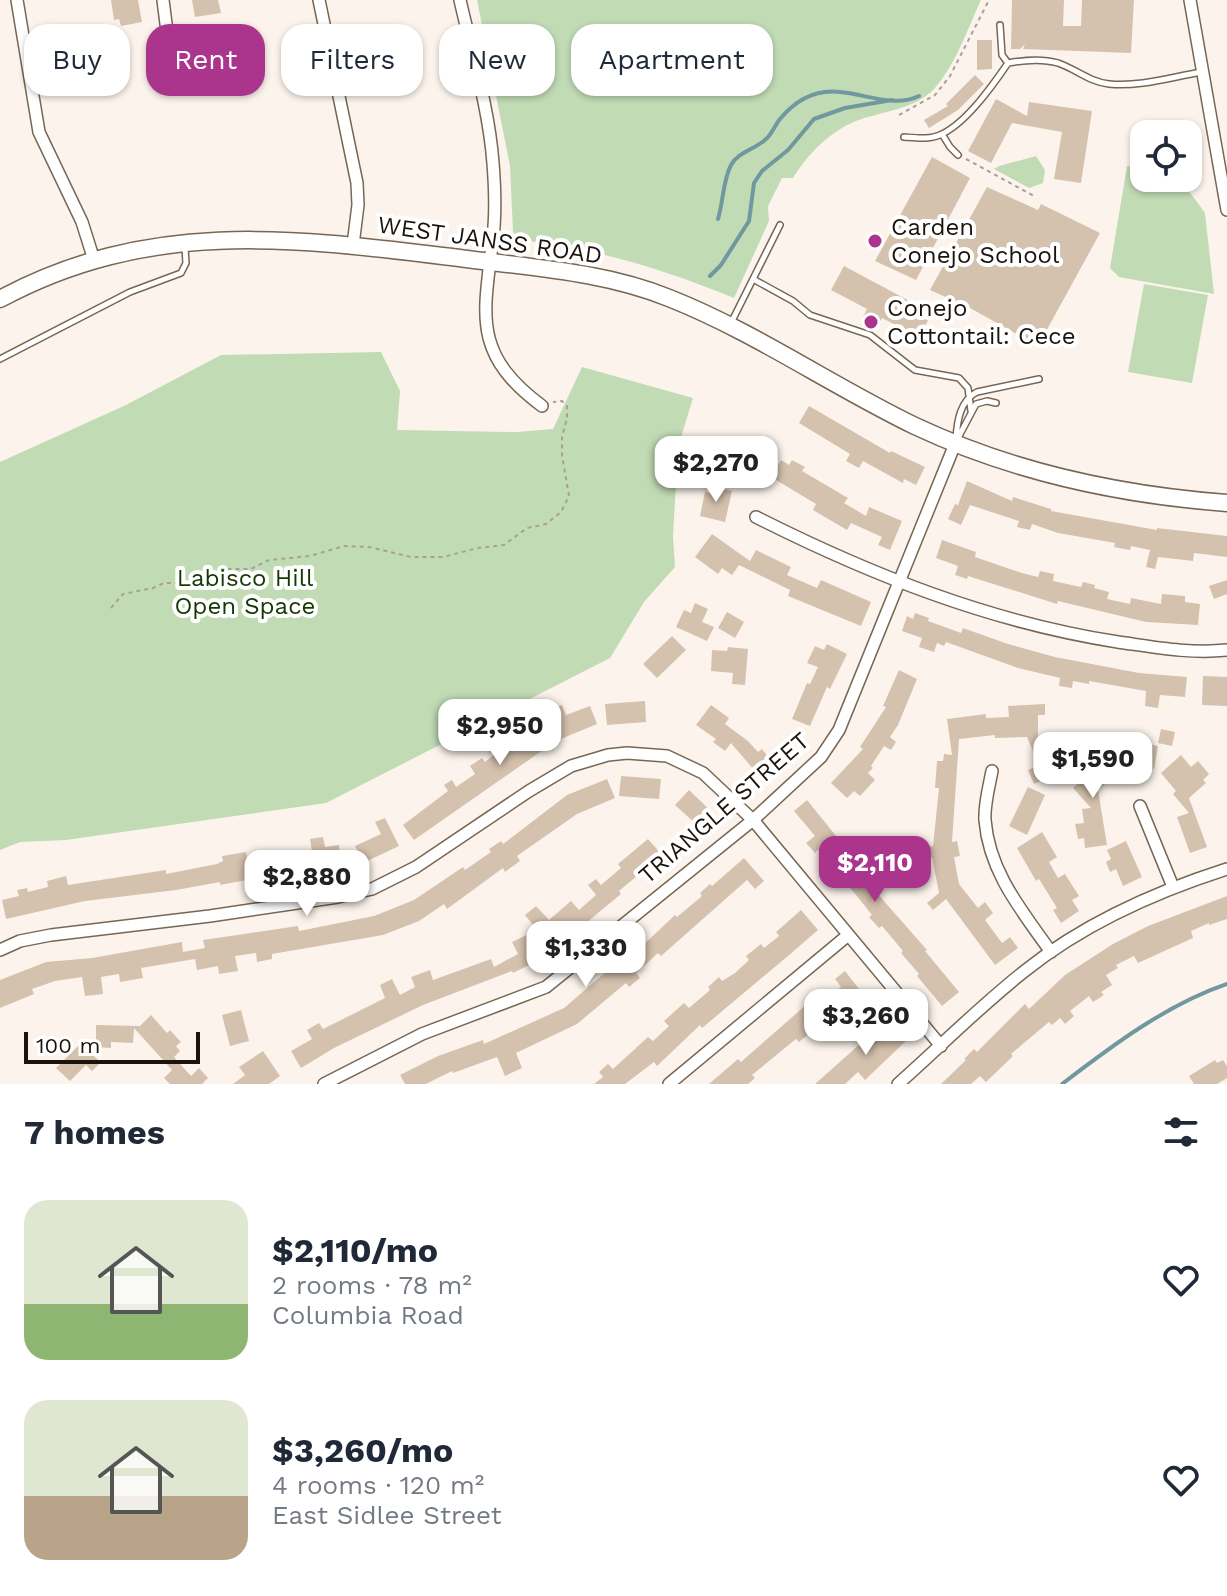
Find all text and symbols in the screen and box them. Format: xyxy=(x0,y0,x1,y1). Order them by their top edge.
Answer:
chip: Buy xyxy=(24,24,130,96)
chip: Rent xyxy=(146,24,265,96)
chip: Filters xyxy=(281,24,423,96)
chip: New xyxy=(439,24,555,96)
chip: Apartment xyxy=(571,24,773,96)
map controls xyxy=(1130,120,1202,192)
button: locate xyxy=(1130,120,1202,192)
street label: WEST JANSS ROAD xyxy=(376,210,604,270)
place label: Carden Conejo School xyxy=(891,213,1060,269)
marker: Carden Conejo School xyxy=(866,232,884,250)
place label: Conejo Cottontail: Cece xyxy=(887,294,1076,350)
marker: Conejo Cottontail: Cece xyxy=(862,313,880,331)
pin: $2,270 xyxy=(651,436,781,504)
text: $2,270 xyxy=(673,447,759,477)
park label: Labisco Hill Open Space xyxy=(175,564,315,620)
pin: $2,950 xyxy=(435,699,565,767)
text: $2,950 xyxy=(456,710,544,740)
street label: TRIANGLE STREET xyxy=(633,726,815,890)
pin: $1,590 xyxy=(1028,732,1158,800)
text: $1,590 xyxy=(1051,743,1135,773)
pin: $2,110 xyxy=(810,836,940,904)
text: $2,110 xyxy=(837,847,913,877)
pin: $2,880 xyxy=(242,850,372,918)
text: $2,880 xyxy=(262,861,352,891)
pin: $1,330 xyxy=(521,921,651,989)
text: $1,330 xyxy=(545,932,628,962)
pin: $3,260 xyxy=(801,989,931,1057)
text: $3,260 xyxy=(822,1000,910,1030)
scale bar xyxy=(24,1028,200,1064)
text: 100 m xyxy=(36,1033,100,1058)
icon: filters xyxy=(1159,1110,1203,1154)
text: 7 homes xyxy=(24,1112,165,1152)
text: $2,110/mo xyxy=(272,1230,438,1270)
icon: home xyxy=(88,1232,184,1328)
icon: heart xyxy=(1159,1258,1203,1302)
text: 2 rooms · 78 m² xyxy=(272,1270,472,1300)
text: Columbia Road xyxy=(272,1300,464,1330)
text: $3,260/mo xyxy=(272,1430,453,1470)
icon: home xyxy=(88,1432,184,1528)
icon: heart xyxy=(1159,1458,1203,1502)
text: 4 rooms · 120 m² xyxy=(272,1470,484,1500)
text: East Sidlee Street xyxy=(272,1500,502,1530)

